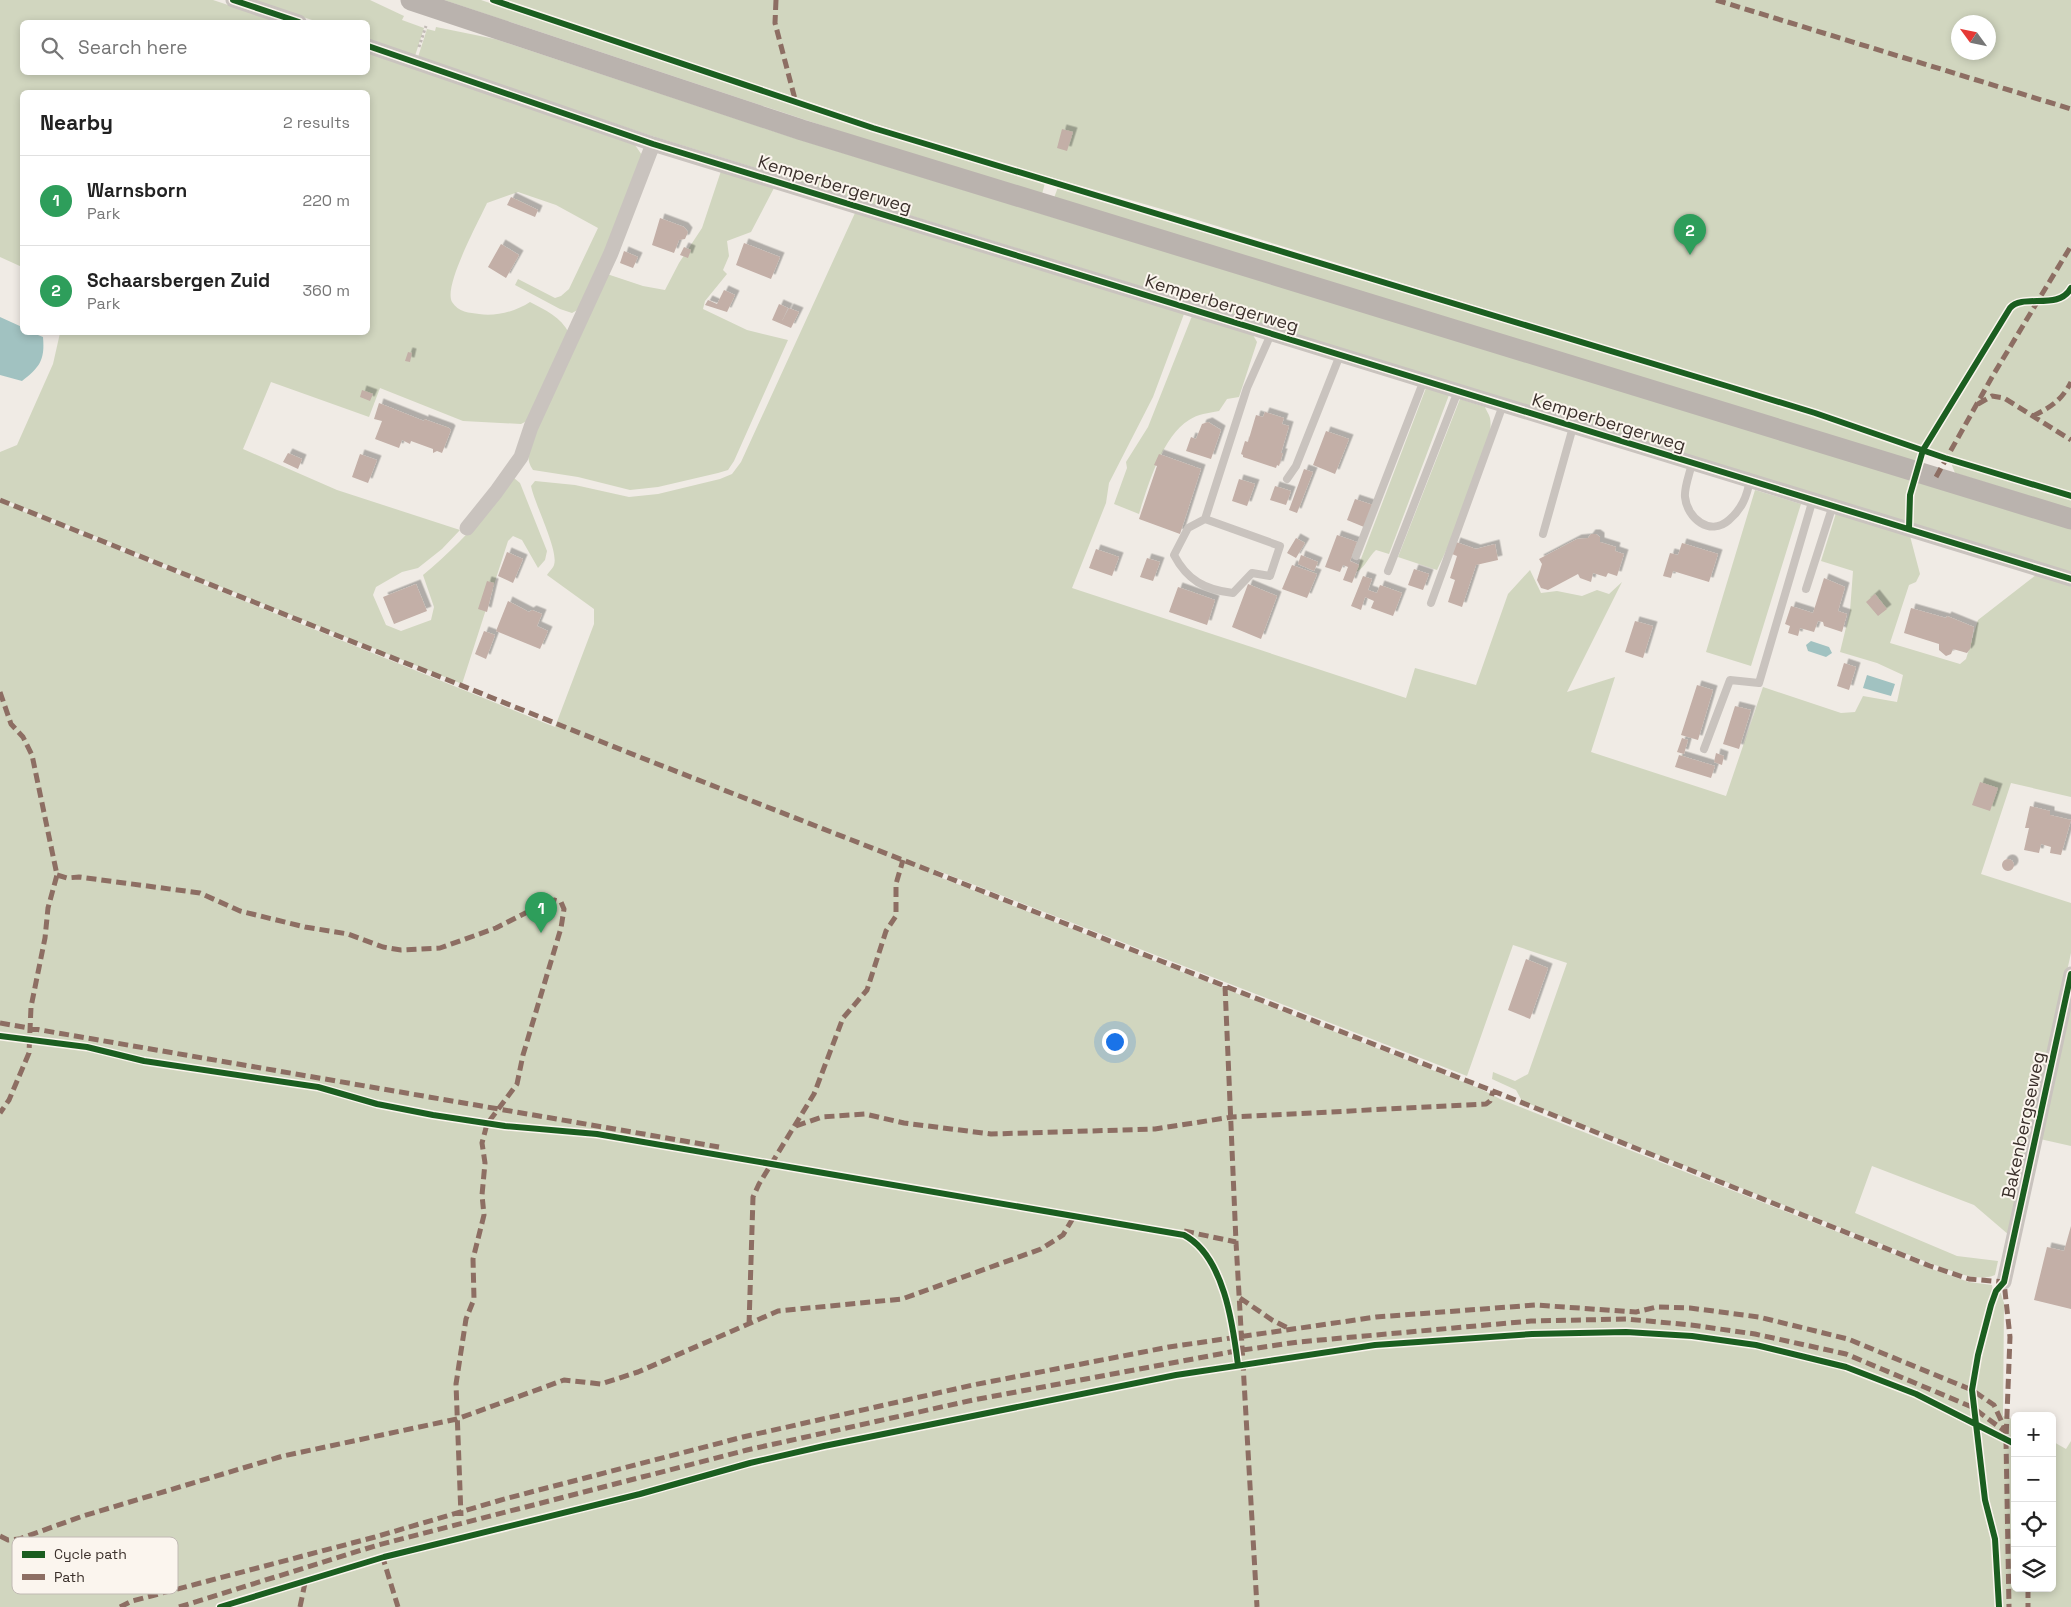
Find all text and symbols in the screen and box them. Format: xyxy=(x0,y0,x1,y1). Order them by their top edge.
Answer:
north arrow xyxy=(1951,15,1996,60)
search box xyxy=(20,20,370,75)
icon: search xyxy=(38,34,66,62)
text: Search here xyxy=(78,35,188,60)
text: Nearby xyxy=(40,109,113,136)
text: 2 results xyxy=(283,112,350,133)
street label: Kemperbergerweg xyxy=(755,150,915,218)
text: Warnsborn xyxy=(87,178,187,203)
text: 1 xyxy=(52,190,60,211)
text: 220 m xyxy=(303,190,350,211)
text: Park xyxy=(87,203,120,224)
pin: 2 xyxy=(1674,214,1706,255)
text: Schaarsbergen Zuid xyxy=(87,268,270,293)
street label: Kemperbergerweg xyxy=(1142,269,1302,337)
text: 2 xyxy=(51,280,61,301)
text: 360 m xyxy=(302,280,350,301)
text: Park xyxy=(87,293,120,314)
street label: Kemperbergerweg xyxy=(1529,388,1689,456)
pin: 1 xyxy=(525,892,557,933)
your location xyxy=(1102,1029,1128,1055)
street label: Bakenbergseweg xyxy=(1996,1049,2050,1201)
map controls xyxy=(2011,1412,2056,1592)
button: + xyxy=(2011,1412,2056,1457)
button: − xyxy=(2011,1457,2056,1502)
button: locate xyxy=(2011,1502,2056,1547)
legend xyxy=(12,1537,178,1594)
text: Cycle path xyxy=(54,1545,127,1563)
button: layers xyxy=(2011,1547,2056,1592)
text: Path xyxy=(54,1568,85,1586)

